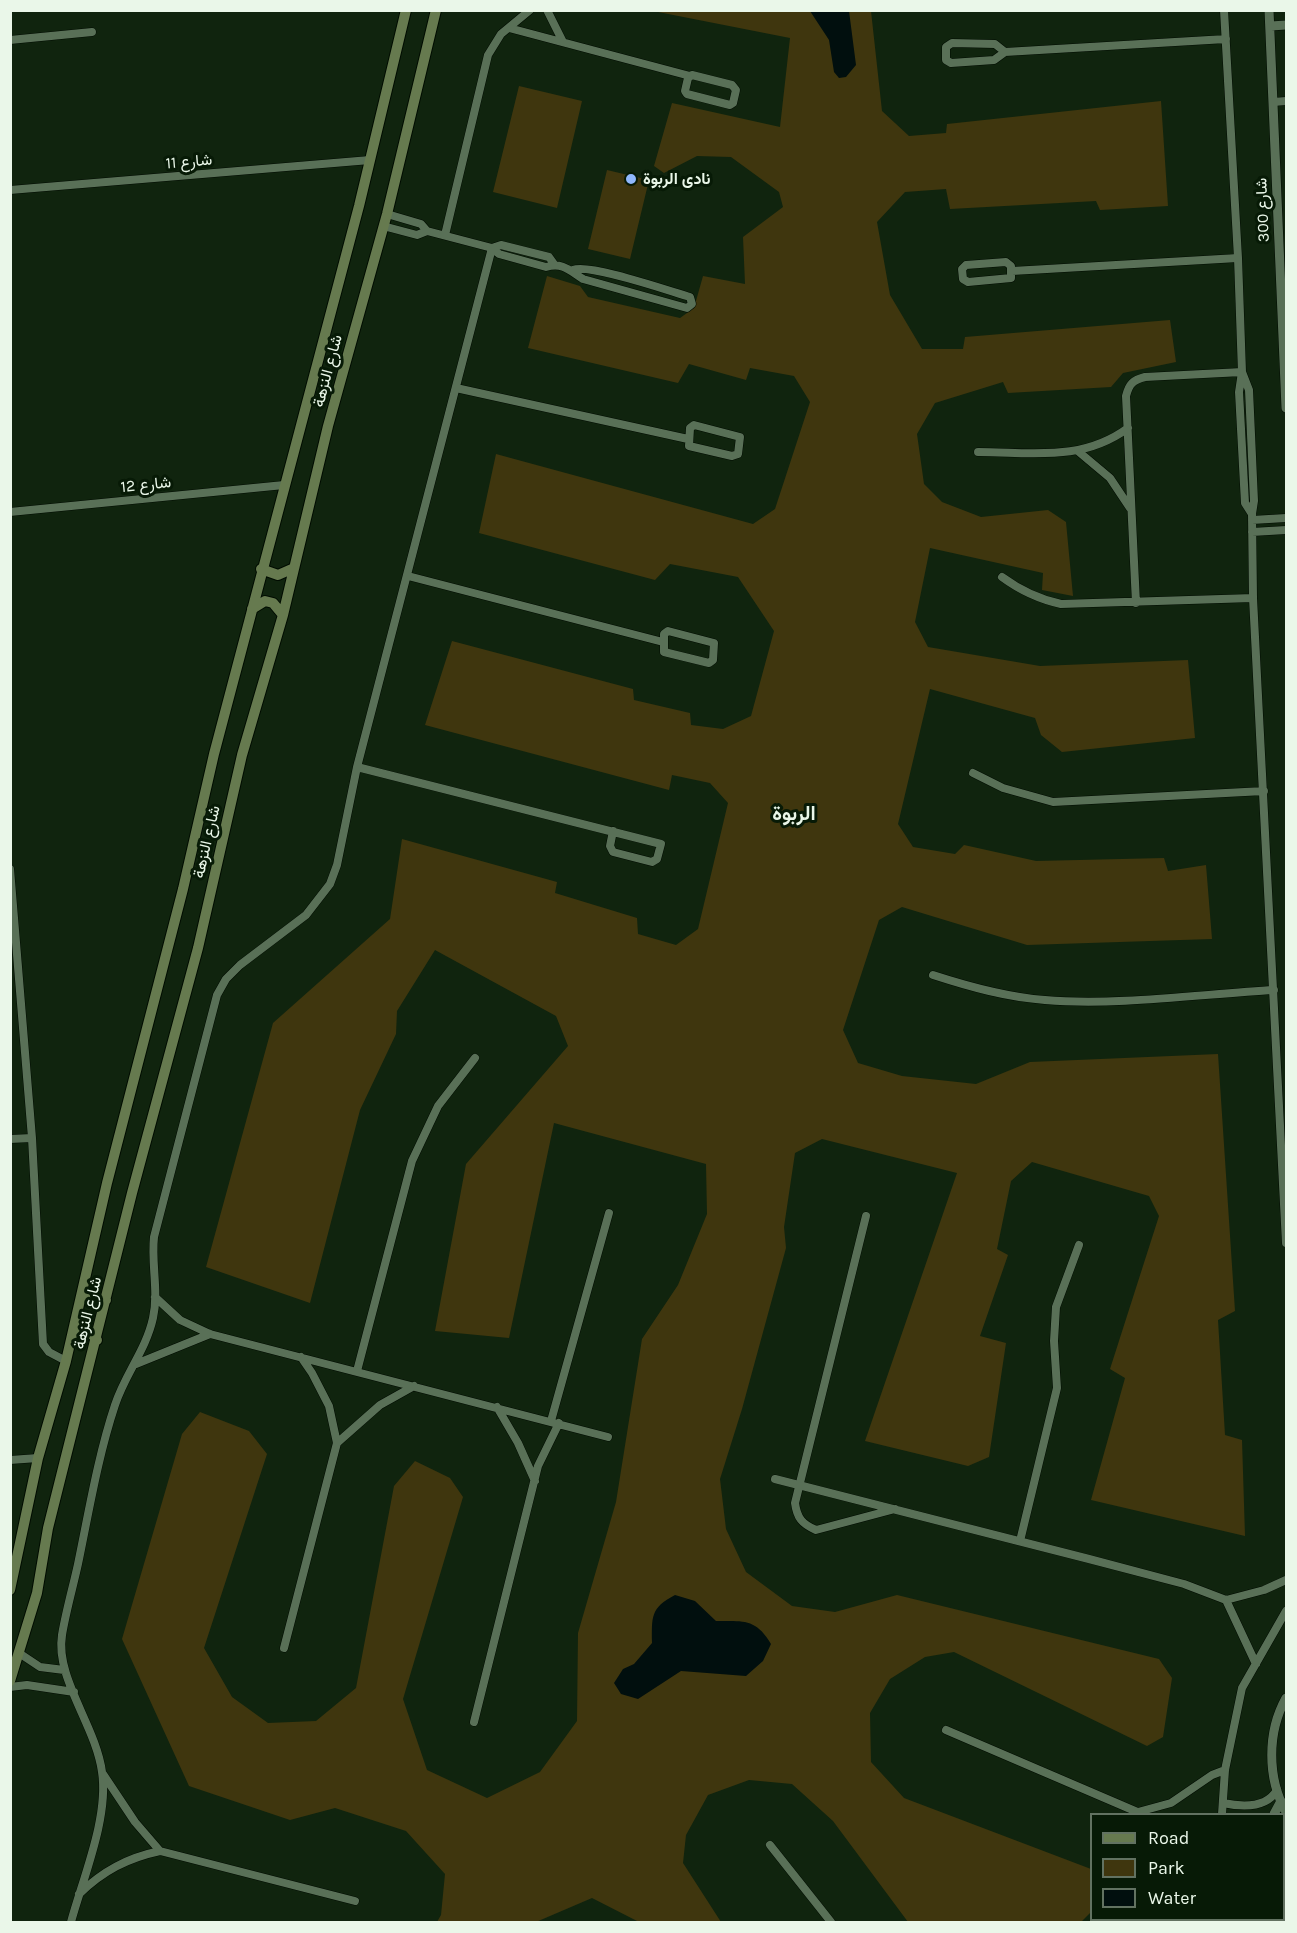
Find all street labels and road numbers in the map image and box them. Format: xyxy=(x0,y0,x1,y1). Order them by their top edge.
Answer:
street label: شارع 11 xyxy=(165,150,213,174)
street label: شارع 300 xyxy=(1252,177,1274,243)
street label: شارع النزهة xyxy=(309,333,347,409)
street label: شارع 12 xyxy=(120,473,172,497)
street label: شارع النزهة xyxy=(189,804,225,880)
street label: شارع النزهة xyxy=(70,1275,106,1351)

